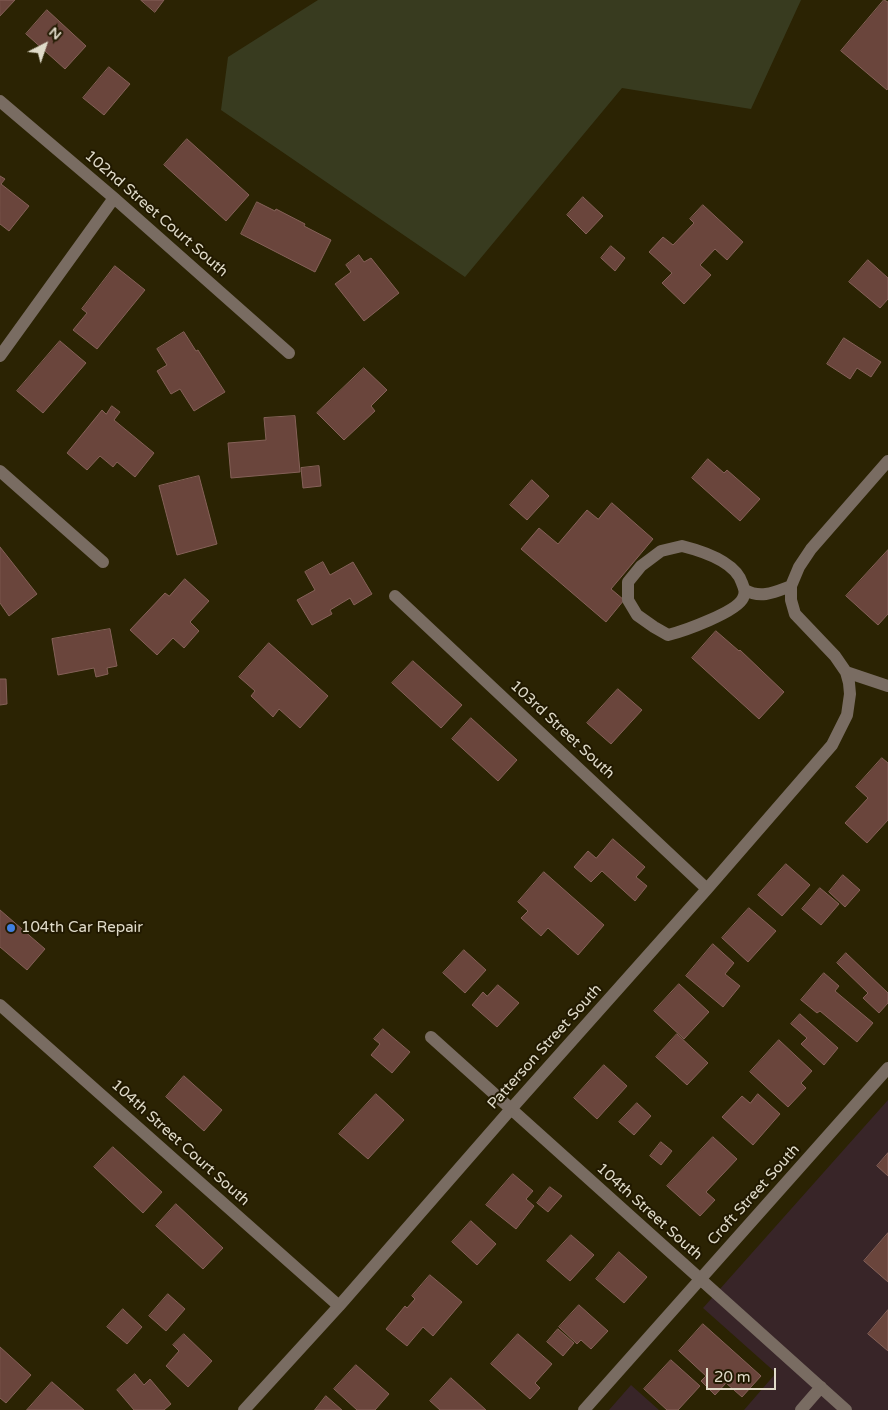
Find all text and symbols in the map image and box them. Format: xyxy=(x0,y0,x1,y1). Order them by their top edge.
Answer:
north arrow xyxy=(20,20,70,70)
text: N xyxy=(45,23,65,43)
street label: 102nd Street Court South xyxy=(81,147,231,281)
street label: 103rd Street South xyxy=(506,677,618,783)
place label: 104th Car Repair xyxy=(21,919,143,937)
marker: 104th Car Repair xyxy=(5,922,17,934)
street label: Patterson Street South xyxy=(484,981,606,1113)
street label: 104th Street Court South xyxy=(107,1076,253,1210)
street label: Croft Street South xyxy=(704,1141,804,1249)
street label: 104th Street South xyxy=(592,1160,706,1264)
scale bar xyxy=(708,1358,778,1390)
text: 20 m xyxy=(714,1368,751,1386)

